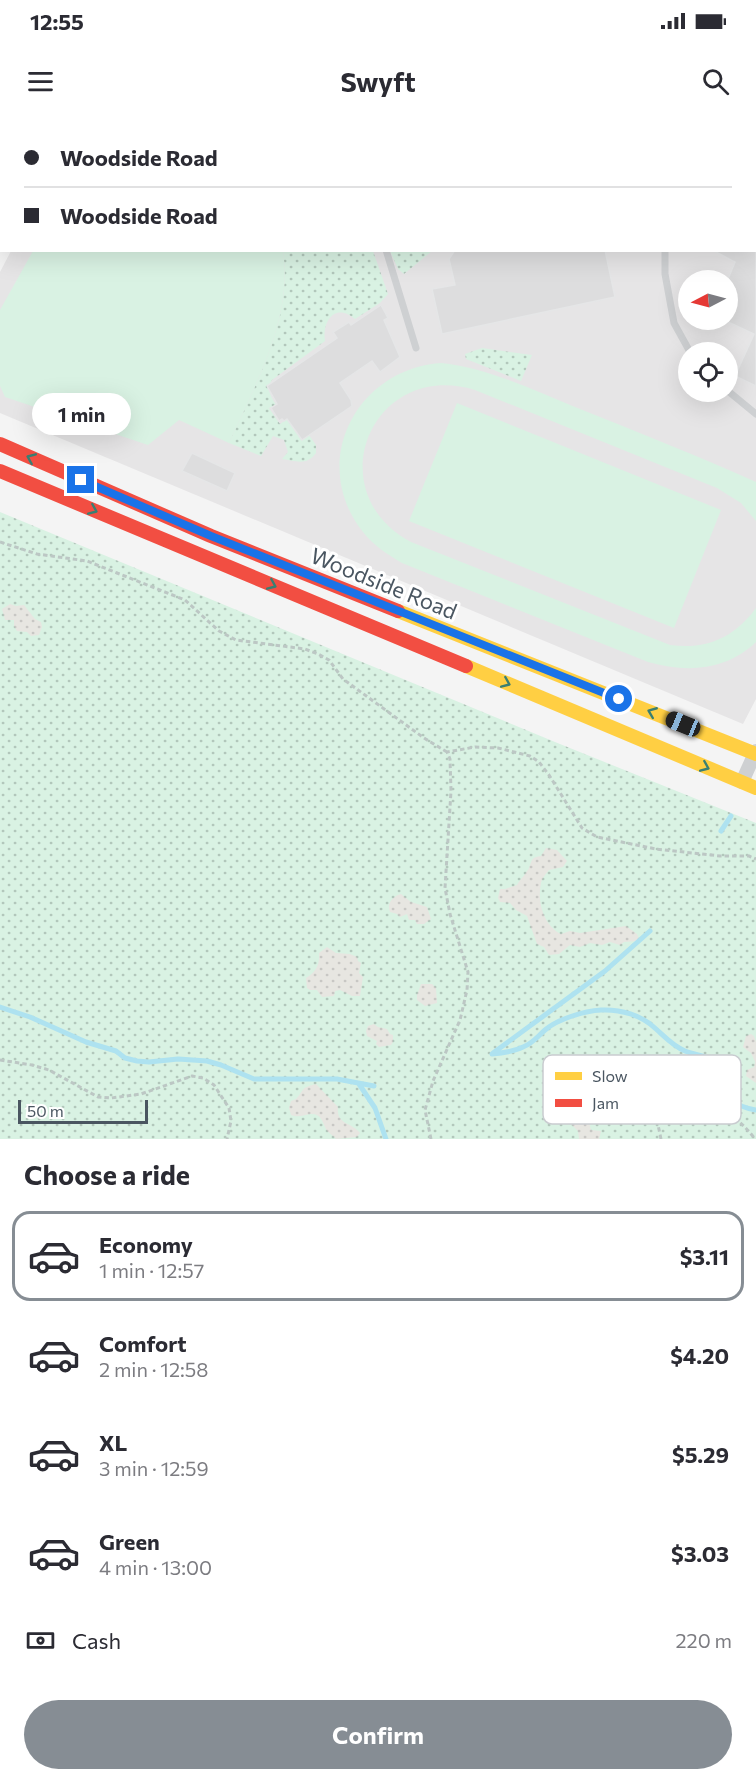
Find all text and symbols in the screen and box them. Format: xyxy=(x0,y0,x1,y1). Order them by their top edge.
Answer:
text: 12:55 xyxy=(30,8,84,35)
icon: menu xyxy=(24,65,57,98)
text: Swyft xyxy=(340,65,416,98)
icon: search xyxy=(699,65,732,98)
text: Woodside Road xyxy=(60,144,218,171)
text: Woodside Road xyxy=(60,202,218,229)
north arrow xyxy=(678,270,738,330)
map controls xyxy=(678,270,738,402)
button: locate xyxy=(678,342,738,402)
callout: 1 min xyxy=(32,393,130,435)
text: 1 min xyxy=(58,402,105,426)
one-way arrow xyxy=(27,453,38,465)
route end xyxy=(67,466,94,493)
one-way arrow xyxy=(86,502,97,514)
street label: Woodside Road xyxy=(307,541,461,625)
one-way arrow xyxy=(266,578,277,590)
one-way arrow xyxy=(500,676,511,688)
route start xyxy=(605,685,632,712)
one-way arrow xyxy=(647,707,658,719)
car xyxy=(663,709,703,739)
one-way arrow xyxy=(699,760,710,772)
legend xyxy=(543,1055,741,1124)
text: Slow xyxy=(592,1066,628,1085)
text: Jam xyxy=(592,1093,619,1112)
scale bar xyxy=(18,1097,148,1124)
text: 50 m xyxy=(27,1101,64,1120)
text: Choose a ride xyxy=(24,1158,190,1191)
icon: car xyxy=(27,1229,81,1283)
text: Economy xyxy=(99,1231,193,1258)
text: $3.11 xyxy=(680,1243,729,1270)
text: 1 min · 12:57 xyxy=(99,1258,204,1282)
icon: car xyxy=(27,1328,81,1382)
text: Comfort xyxy=(99,1330,187,1357)
text: $4.20 xyxy=(670,1342,729,1369)
text: 2 min · 12:58 xyxy=(99,1357,208,1381)
icon: car xyxy=(27,1427,81,1481)
text: XL xyxy=(99,1429,127,1456)
text: $5.29 xyxy=(672,1441,729,1468)
text: 3 min · 12:59 xyxy=(99,1456,209,1480)
icon: car xyxy=(27,1526,81,1580)
text: Green xyxy=(99,1528,160,1555)
text: $3.03 xyxy=(671,1540,729,1567)
text: 4 min · 13:00 xyxy=(99,1555,212,1579)
icon: cash xyxy=(24,1624,57,1657)
text: Cash xyxy=(72,1627,121,1654)
text: 220 m xyxy=(676,1628,732,1652)
button: Confirm xyxy=(24,1700,732,1769)

